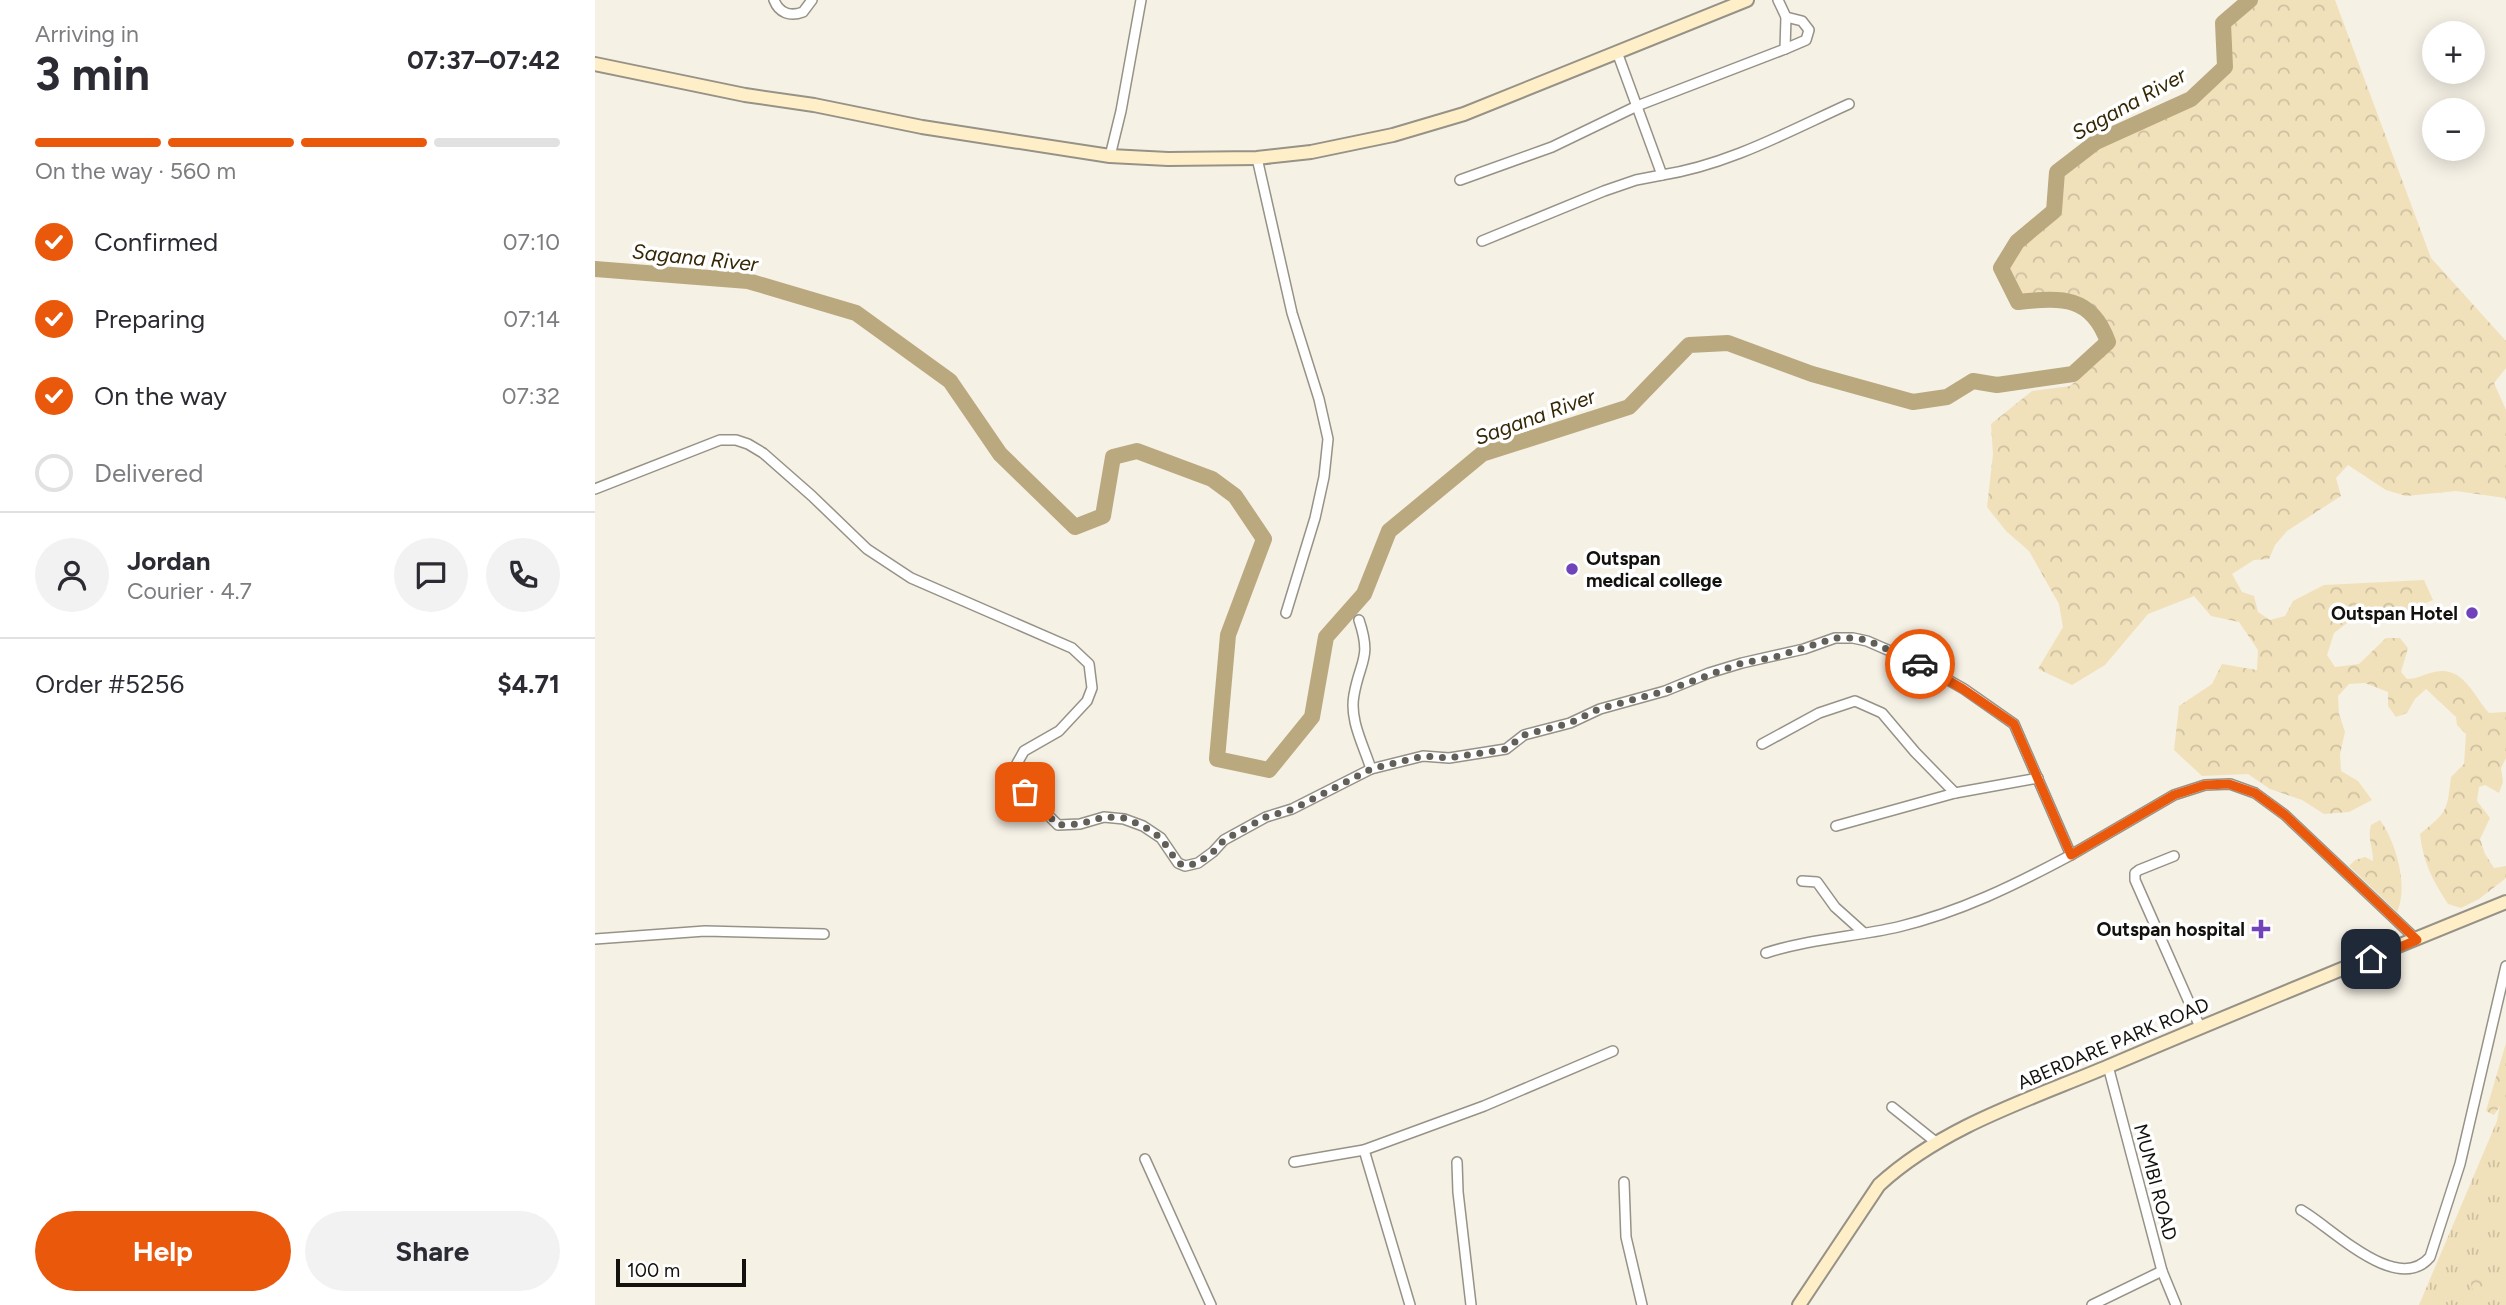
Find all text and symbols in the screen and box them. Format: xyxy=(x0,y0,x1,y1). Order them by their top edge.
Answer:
text: Arriving in xyxy=(35,20,139,48)
map controls xyxy=(2422,21,2485,161)
button: + xyxy=(2422,21,2485,84)
text: 07:37–07:42 xyxy=(407,44,560,76)
text: 3 min xyxy=(35,46,150,102)
water label: Sagana River xyxy=(2067,62,2191,145)
button: − xyxy=(2422,98,2485,161)
text: On the way · 560 m xyxy=(35,157,236,185)
icon: check xyxy=(35,223,73,261)
text: Confirmed xyxy=(94,226,218,258)
text: 07:10 xyxy=(503,228,560,256)
water label: Sagana River xyxy=(631,238,760,277)
icon: check xyxy=(35,300,73,338)
text: Preparing xyxy=(94,303,205,335)
text: 07:14 xyxy=(503,305,560,333)
icon: check xyxy=(35,377,73,415)
text: On the way xyxy=(94,380,227,412)
text: 07:32 xyxy=(502,382,560,410)
water label: Sagana River xyxy=(1471,383,1599,450)
text: Delivered xyxy=(94,457,203,489)
button: person xyxy=(35,538,109,612)
button: chat xyxy=(394,538,468,612)
button: phone xyxy=(486,538,560,612)
text: Jordan xyxy=(127,545,210,577)
place label: Outspan medical college xyxy=(1586,547,1723,592)
marker: Outspan medical college xyxy=(1564,561,1580,577)
text: Courier · 4.7 xyxy=(127,577,252,605)
place label: Outspan Hotel xyxy=(2331,602,2458,625)
marker: Outspan Hotel xyxy=(2464,605,2480,621)
courier xyxy=(1885,629,1955,699)
icon: car xyxy=(1901,645,1939,683)
text: Order #5256 xyxy=(35,668,184,700)
text: $4.71 xyxy=(497,668,560,700)
pin xyxy=(995,762,1055,822)
icon: bag xyxy=(1006,773,1044,811)
place label: Outspan hospital xyxy=(2097,918,2245,941)
marker: Outspan hospital xyxy=(2251,919,2271,939)
pin xyxy=(2341,929,2401,989)
icon: home xyxy=(2352,940,2390,978)
street label: ABERDARE PARK ROAD xyxy=(2014,993,2213,1094)
street label: MUMBI ROAD xyxy=(2129,1121,2182,1243)
button: Help xyxy=(35,1211,291,1291)
button: Share xyxy=(305,1211,560,1291)
scale bar xyxy=(616,1256,745,1288)
text: 100 m xyxy=(627,1259,680,1282)

